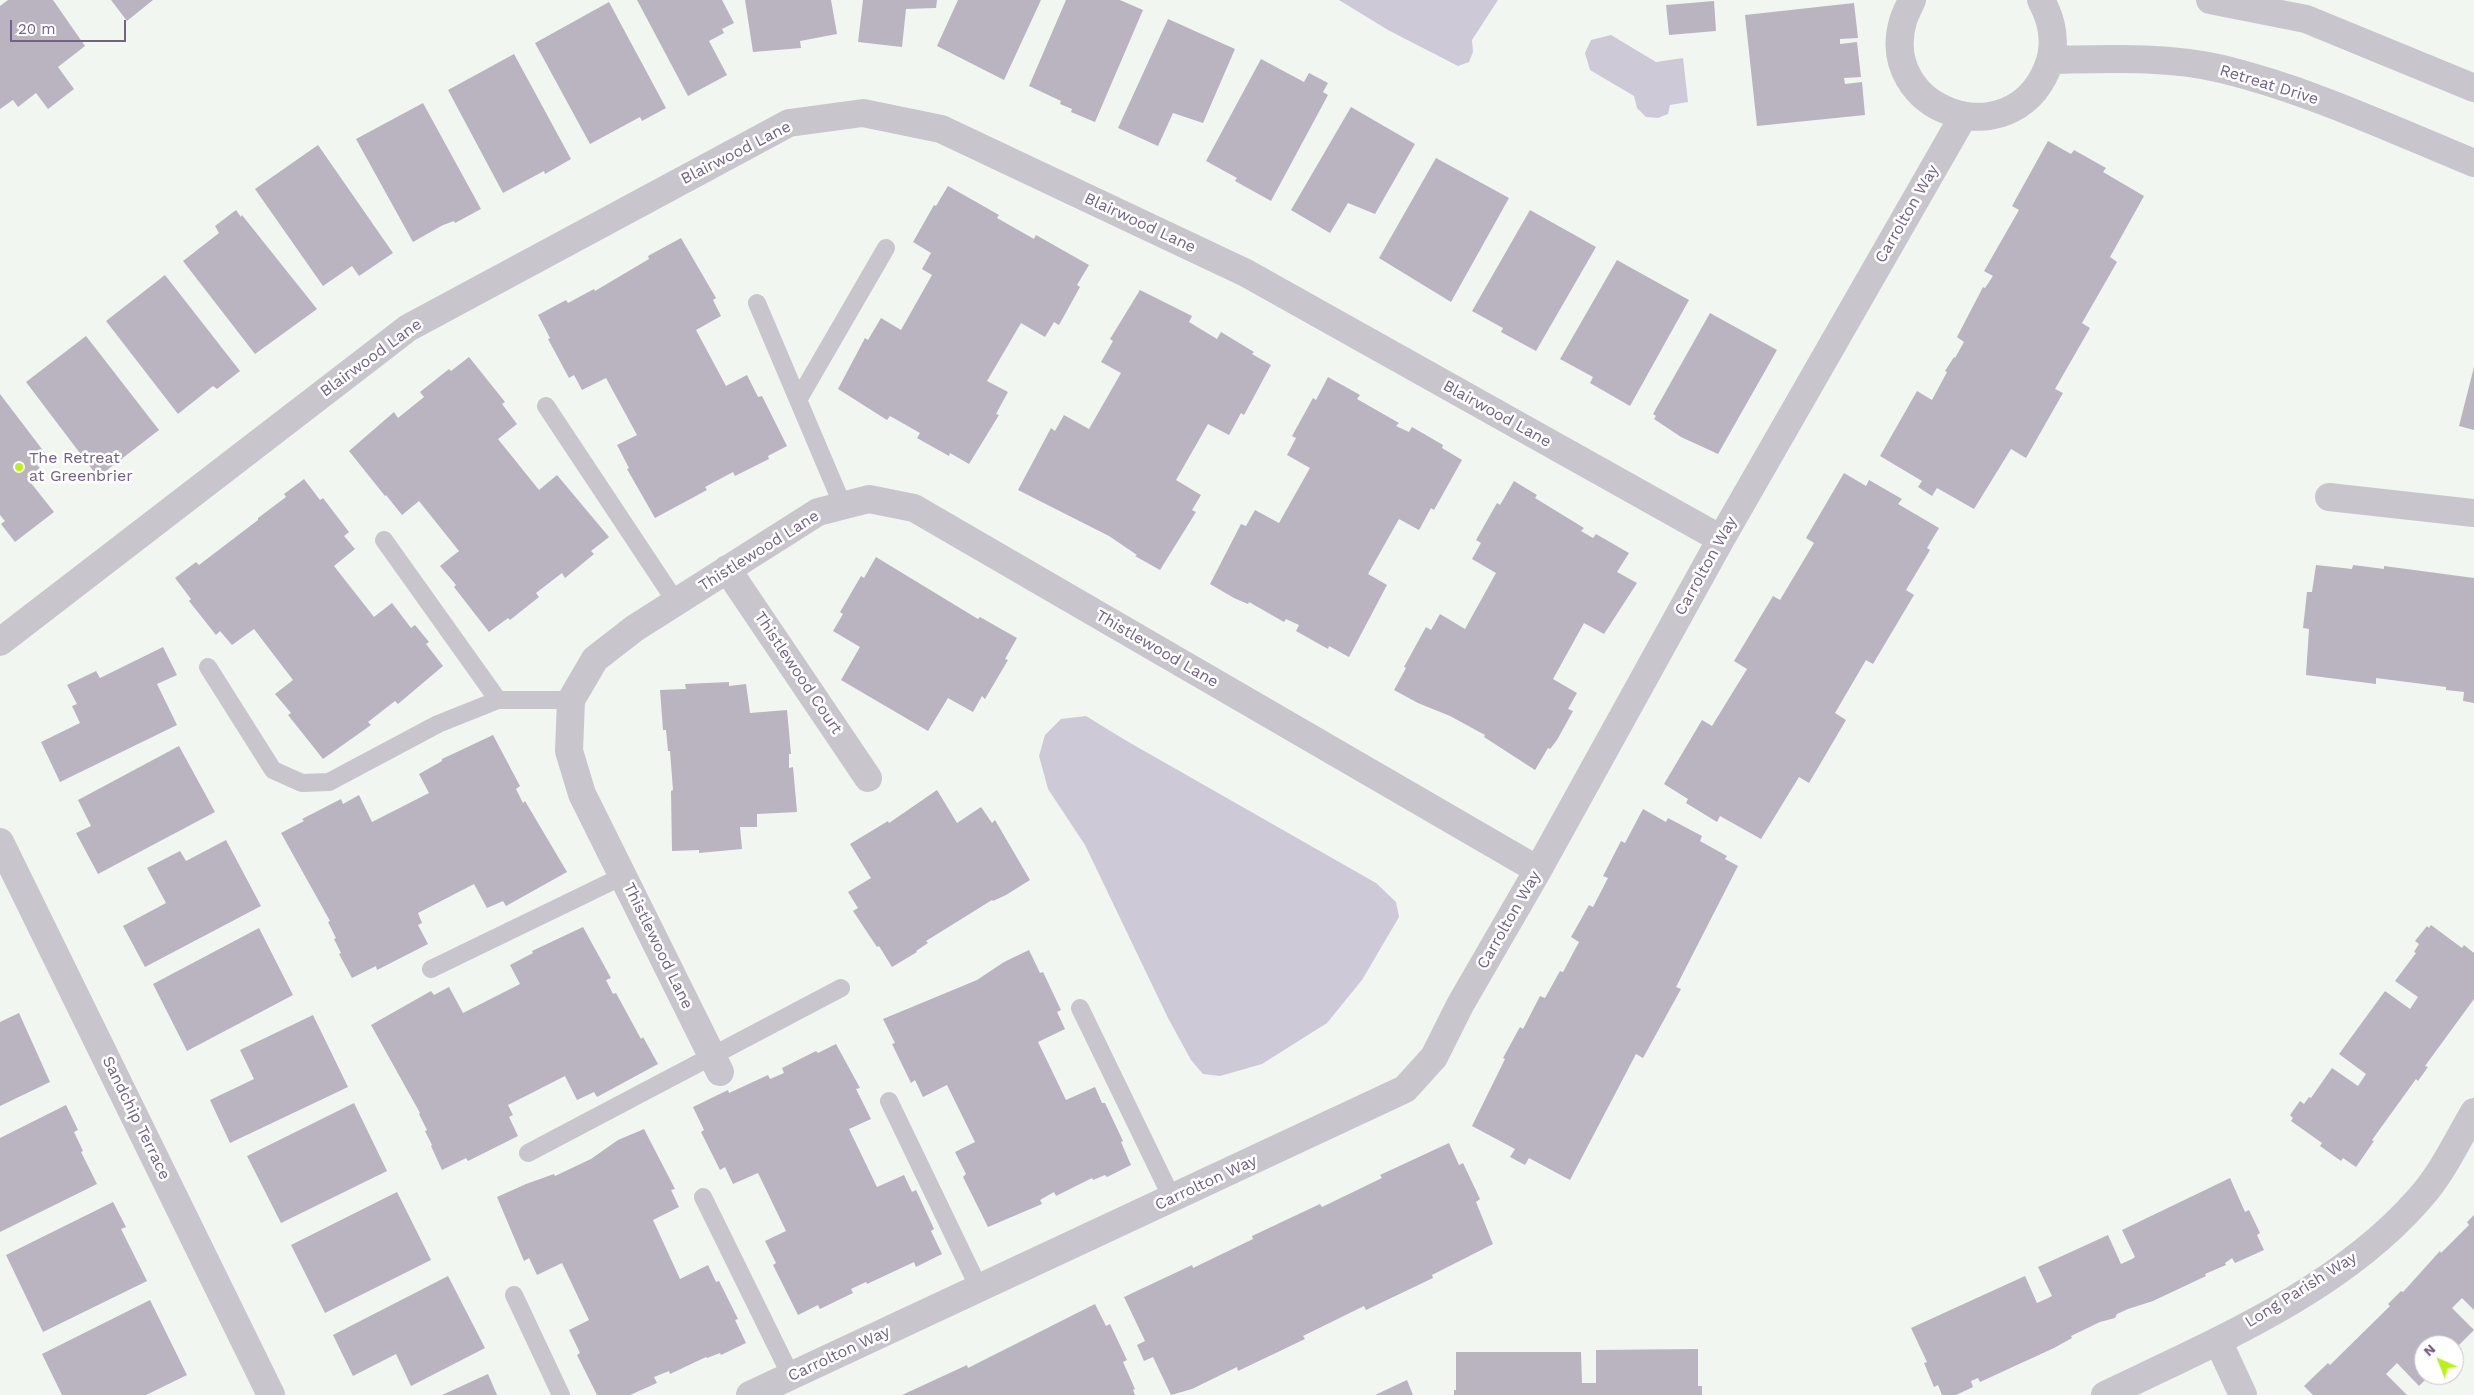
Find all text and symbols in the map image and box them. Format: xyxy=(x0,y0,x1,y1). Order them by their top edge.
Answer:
scale bar xyxy=(12,10,129,42)
text: 20 m xyxy=(18,20,56,38)
street label: Retreat Drive xyxy=(2217,61,2321,109)
street label: Blairwood Lane xyxy=(678,117,794,189)
street label: Carrolton Way xyxy=(1871,161,1943,267)
street label: Blairwood Lane xyxy=(1081,189,1199,257)
street label: Blairwood Lane xyxy=(317,315,425,401)
street label: Blairwood Lane xyxy=(1440,376,1554,452)
place label: The Retreat at Greenbrier xyxy=(29,448,133,486)
marker: The Retreat at Greenbrier xyxy=(13,461,25,473)
street label: Thistlewood Lane xyxy=(695,506,823,596)
street label: Carrolton Way xyxy=(1671,513,1741,619)
street label: Thistlewood Lane xyxy=(1092,606,1222,692)
street label: Thistlewood Court xyxy=(750,608,846,738)
street label: Carrolton Way xyxy=(1473,867,1545,973)
street label: Thistlewood Lane xyxy=(619,880,697,1012)
street label: Sandchip Terrace xyxy=(98,1053,174,1183)
street label: Carrolton Way xyxy=(1152,1151,1260,1215)
street label: Long Parish Way xyxy=(2242,1248,2360,1332)
street label: Carrolton Way xyxy=(785,1322,893,1386)
north arrow xyxy=(2414,1335,2464,1385)
text: N xyxy=(2420,1341,2439,1359)

